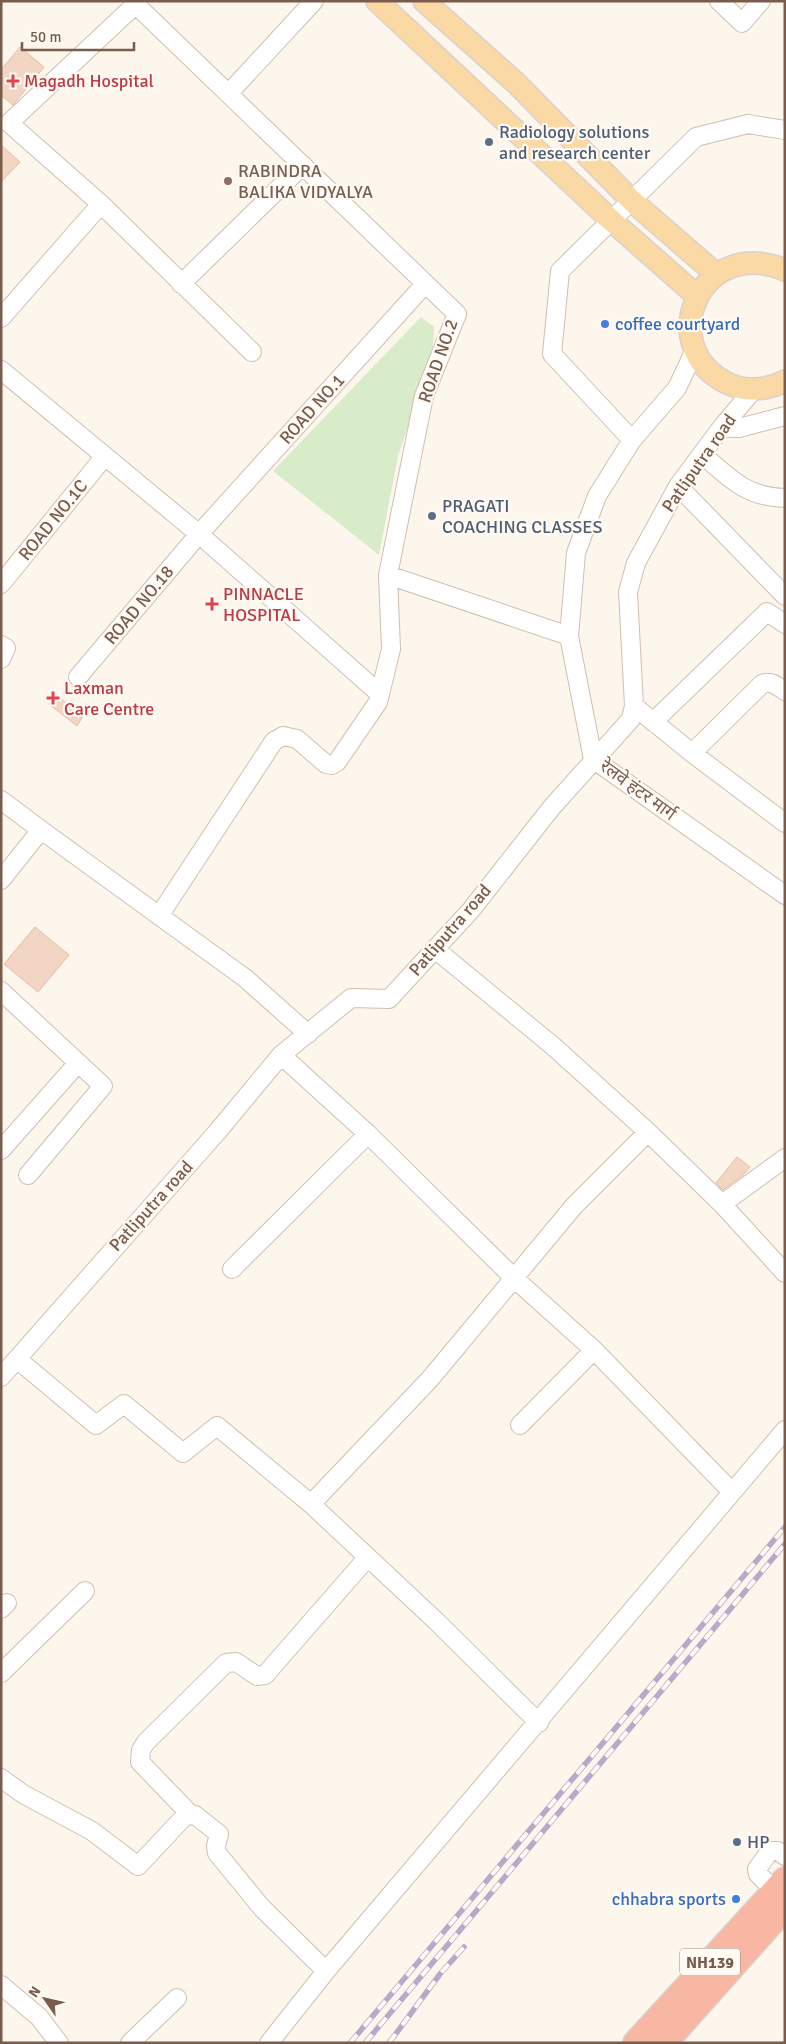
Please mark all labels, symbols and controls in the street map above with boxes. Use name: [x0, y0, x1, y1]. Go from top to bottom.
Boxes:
scale bar: [22, 20, 135, 52]
text: 50 m: [30, 28, 61, 46]
place label: Magadh Hospital: [24, 70, 154, 92]
marker: Magadh Hospital: [6, 74, 20, 88]
place label: Radiology solutions and research center: [499, 121, 651, 164]
marker: Radiology solutions and research center: [483, 136, 495, 148]
place label: RABINDRA BALIKA VIDYALYA: [238, 160, 373, 203]
marker: RABINDRA BALIKA VIDYALYA: [222, 175, 234, 187]
place label: coffee courtyard: [615, 313, 740, 335]
street label: ROAD NO.2: [413, 316, 463, 406]
marker: coffee courtyard: [599, 318, 611, 330]
street label: ROAD NO.1: [275, 369, 349, 449]
street label: Patliputra road: [657, 410, 741, 516]
street label: ROAD NO.1C: [14, 475, 92, 565]
place label: PRAGATI COACHING CLASSES: [442, 495, 602, 538]
marker: PRAGATI COACHING CLASSES: [426, 510, 438, 522]
street label: ROAD NO.18: [100, 561, 178, 649]
place label: PINNACLE HOSPITAL: [223, 583, 304, 626]
marker: PINNACLE HOSPITAL: [205, 597, 219, 611]
place label: Laxman Care Centre: [64, 677, 154, 720]
marker: Laxman Care Centre: [46, 691, 60, 705]
street label: रेलवे हंटर मार्ग: [595, 754, 681, 826]
street label: Patliputra road: [404, 880, 496, 980]
street label: Patliputra road: [104, 1156, 198, 1256]
place label: HP: [747, 1831, 769, 1853]
marker: HP: [731, 1836, 743, 1848]
place label: chhabra sports: [612, 1888, 726, 1910]
marker: chhabra sports: [730, 1893, 742, 1905]
road number: NH139: [680, 1948, 740, 1975]
north arrow: [20, 1974, 70, 2024]
text: N: [25, 1983, 44, 2001]

